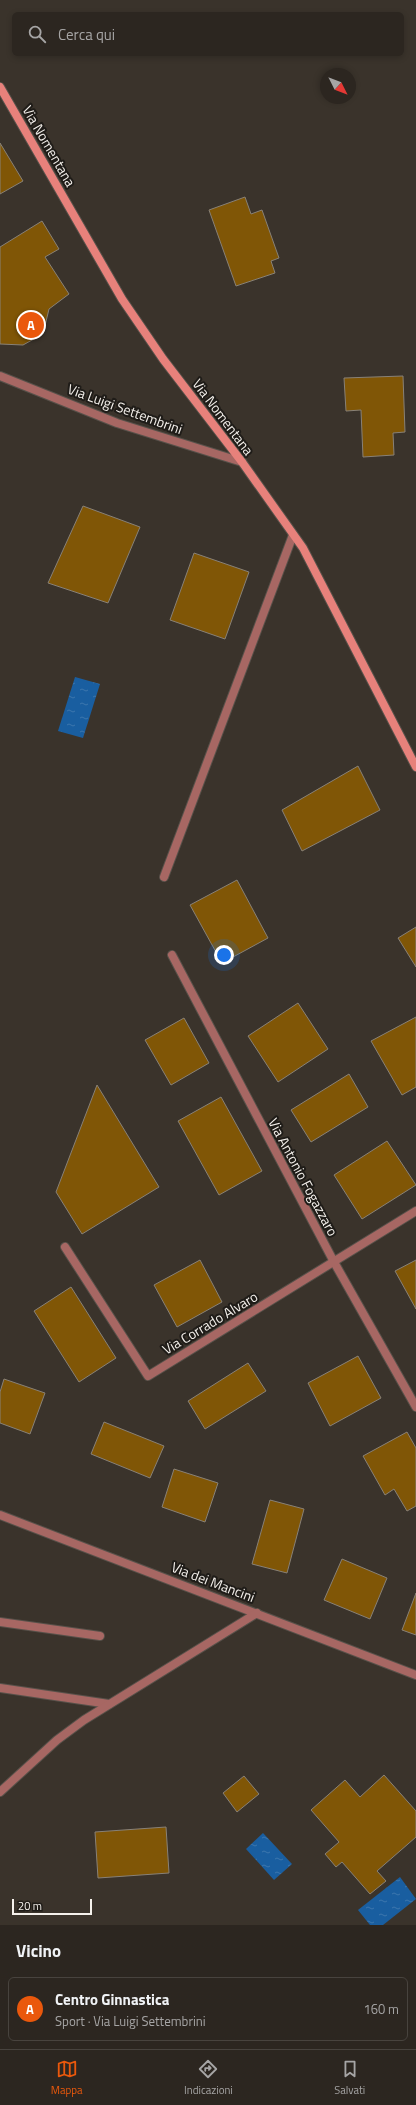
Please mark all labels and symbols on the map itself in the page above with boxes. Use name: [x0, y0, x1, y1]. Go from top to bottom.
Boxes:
north arrow: [320, 68, 356, 104]
street label: Via Nomentana: [18, 101, 81, 190]
pin: A: [18, 310, 44, 340]
street label: Via Nomentana: [188, 374, 259, 459]
street label: Via Luigi Settembrini: [65, 378, 186, 439]
your location: [214, 945, 234, 965]
street label: Via Antonio Fogazzaro: [263, 1114, 343, 1240]
street label: Via Corrado Alvaro: [158, 1286, 261, 1359]
street label: Via dei Mancini: [168, 1556, 258, 1607]
scale bar: [12, 1897, 92, 1916]

